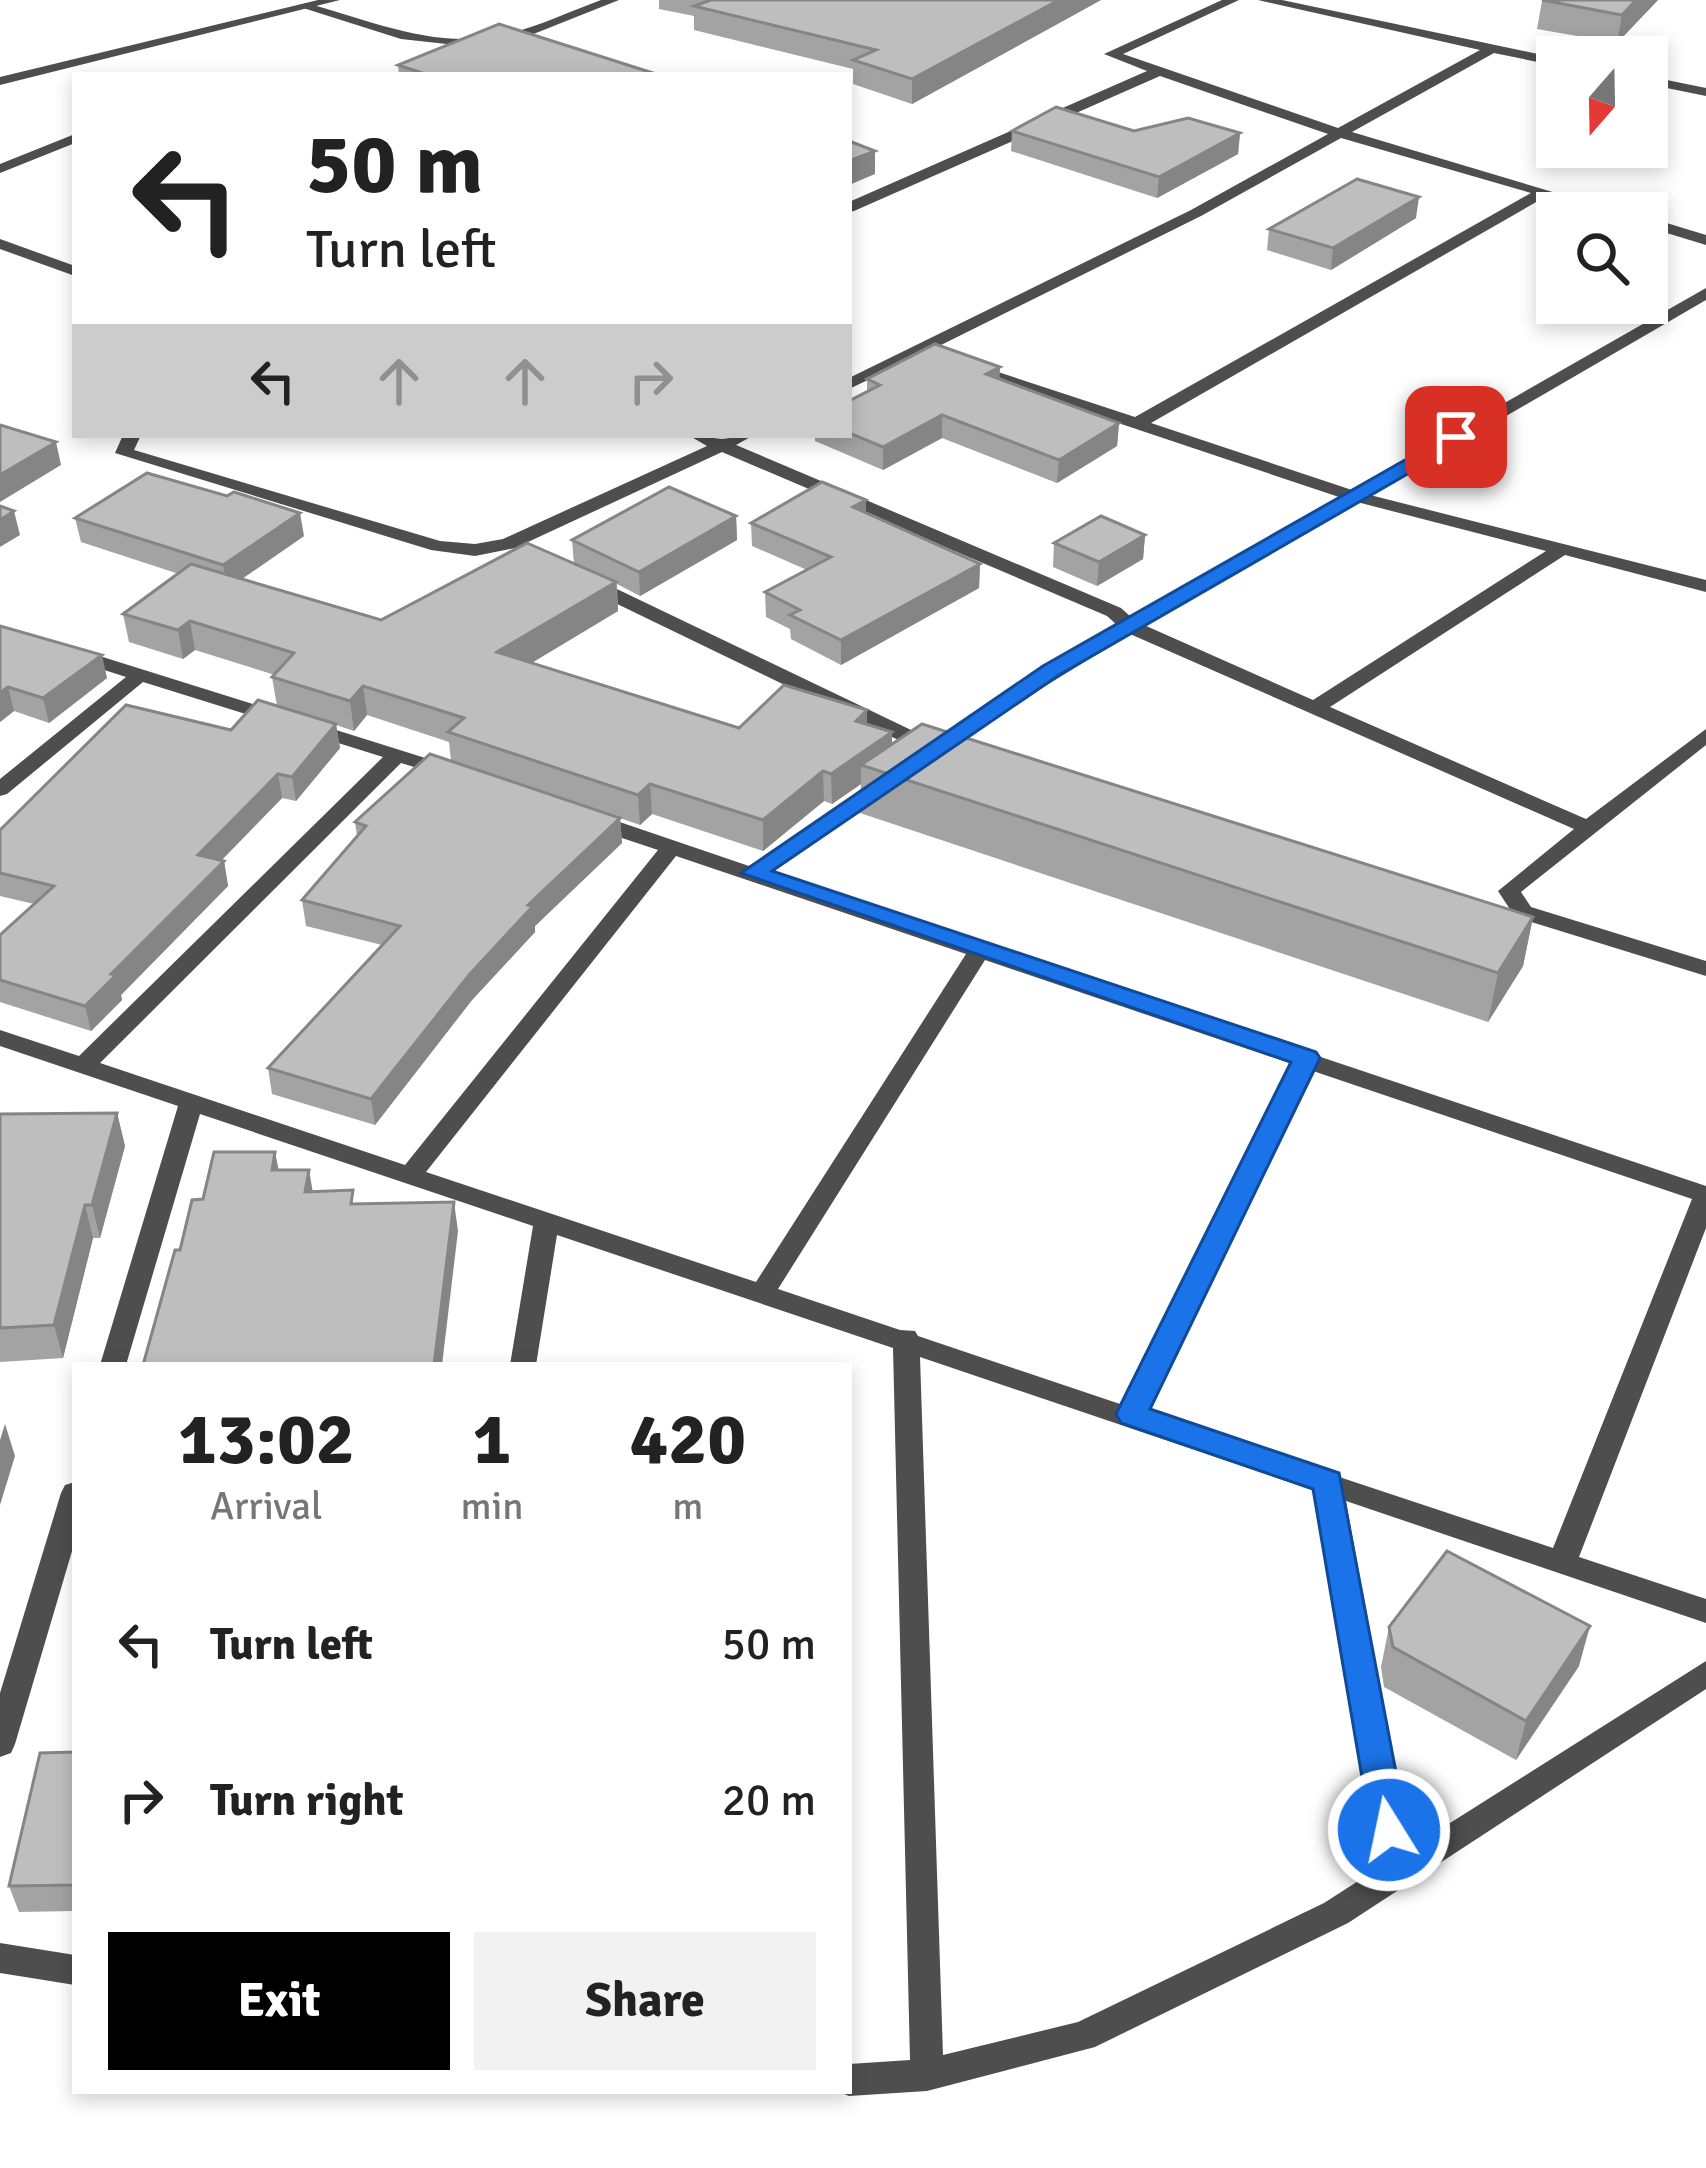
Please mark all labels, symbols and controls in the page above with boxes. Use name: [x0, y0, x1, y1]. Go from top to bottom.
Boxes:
north arrow: [1536, 36, 1668, 168]
map controls: [1536, 36, 1668, 324]
text: 50 m: [306, 113, 483, 217]
icon: left: [108, 120, 264, 276]
button: search: [1536, 192, 1668, 324]
text: Turn left: [306, 216, 496, 283]
icon: left: [240, 348, 306, 414]
icon: ahead: [366, 348, 432, 414]
icon: ahead: [492, 348, 558, 414]
icon: right: [618, 348, 684, 414]
pin: [1405, 386, 1507, 488]
icon: arrive: [1423, 404, 1489, 470]
text: 13:02: [178, 1395, 355, 1484]
text: 1: [473, 1395, 511, 1484]
text: 420: [629, 1395, 746, 1484]
text: Arrival: [210, 1482, 322, 1530]
text: min: [461, 1482, 524, 1530]
text: m: [672, 1482, 703, 1530]
icon: left: [108, 1611, 174, 1677]
text: Turn left: [210, 1617, 373, 1672]
text: 50 m: [722, 1617, 816, 1672]
icon: right: [108, 1767, 174, 1833]
position arrow: [1326, 1767, 1452, 1893]
text: Turn right: [210, 1773, 404, 1828]
text: 20 m: [722, 1773, 816, 1828]
button: Exit: [108, 1932, 450, 2070]
button: Share: [474, 1932, 816, 2070]

